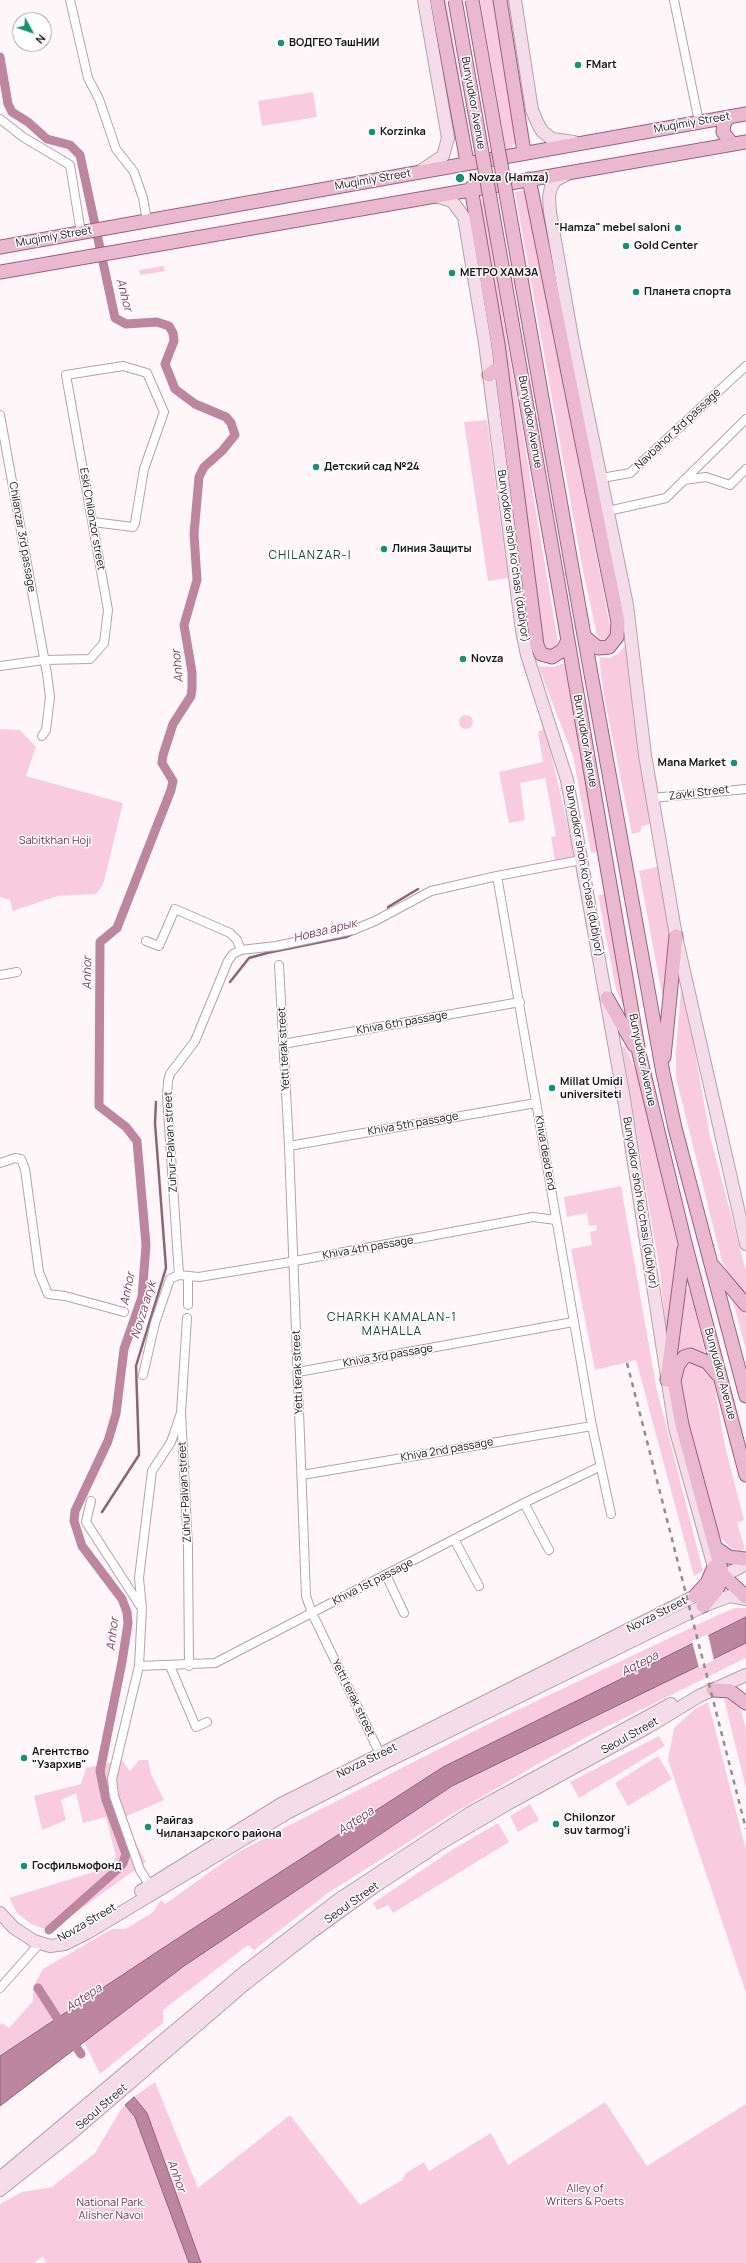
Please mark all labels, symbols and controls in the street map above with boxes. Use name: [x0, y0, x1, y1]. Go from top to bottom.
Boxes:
north arrow: [12, 12, 52, 52]
text: N: [33, 32, 49, 47]
place label: ВОДГЕО ТашНИИ: [289, 36, 379, 50]
marker: ВОДГЕО ТашНИИ: [276, 38, 286, 48]
street label: Bunyudkor Avenue: [458, 56, 488, 150]
place label: FMart: [586, 58, 617, 72]
marker: FMart: [573, 60, 583, 70]
street label: Muqimiy Street: [653, 110, 731, 136]
place label: Korzinka: [380, 125, 426, 139]
marker: Korzinka: [367, 127, 377, 137]
street label: Muqimiy Street: [334, 167, 412, 193]
place label: Novza (Hamza): [469, 171, 549, 185]
marker: Novza (Hamza): [454, 172, 466, 184]
place label: "Hamza" mebel saloni: [554, 221, 670, 235]
marker: "Hamza" mebel saloni: [673, 223, 683, 233]
street label: Muqimiy Street: [15, 224, 93, 250]
place label: Gold Center: [634, 239, 698, 253]
marker: Gold Center: [621, 241, 631, 251]
place label: МЕТРО ХАМЗА: [460, 266, 538, 280]
marker: МЕТРО ХАМЗА: [447, 268, 457, 278]
water label: Anhor: [113, 277, 135, 313]
place label: Планета спорта: [644, 285, 731, 299]
marker: Планета спорта: [631, 287, 641, 297]
street label: Bunyudkor Avenue: [515, 375, 545, 469]
street label: Navbahor 3rd passage: [632, 386, 724, 472]
place label: Детский сад №24: [324, 460, 419, 474]
marker: Детский сад №24: [311, 462, 321, 472]
street label: Eski Chilonzor street: [76, 467, 108, 571]
street label: Bunyodkor shoh koʻchasi (dublyor): [494, 469, 532, 643]
street label: Chilanzar 3rd passage: [6, 481, 38, 593]
place label: Линия Защиты: [392, 542, 472, 556]
marker: Линия Защиты: [379, 544, 389, 554]
district label: CHILANZAR-I: [269, 549, 351, 563]
water label: Anhor: [169, 649, 187, 683]
place label: Novza: [471, 652, 503, 666]
marker: Novza: [458, 654, 468, 664]
street label: Bunyudkor Avenue: [570, 694, 600, 788]
place label: Mana Market: [658, 756, 726, 770]
marker: Mana Market: [729, 758, 739, 768]
street label: Zavki Street: [668, 783, 730, 803]
street label: Bunyodkor shoh koʻchasi (dublyor): [562, 784, 606, 958]
park label: Sabitkhan Hoji: [19, 834, 91, 848]
water label: Новза арык: [292, 916, 358, 946]
water label: Anhor: [81, 956, 95, 990]
street label: Yetti terak street: [275, 1007, 293, 1091]
street label: Khiva 6th passage: [355, 1008, 449, 1038]
street label: Bunyudkor Avenue: [626, 1013, 658, 1107]
place label: Millat Umidi universiteti: [560, 1075, 623, 1101]
marker: Millat Umidi universiteti: [547, 1083, 557, 1093]
street label: Zuhur-Palvan street: [162, 1091, 180, 1193]
street label: Khiva 5th passage: [367, 1110, 459, 1138]
street label: Khiva dead end: [532, 1114, 558, 1192]
street label: Bunyodkor shoh koʻchasi (dublyor): [620, 1116, 660, 1290]
street label: Khiva 4th passage: [322, 1234, 414, 1262]
water label: Anhor: [118, 1271, 138, 1307]
water label: Novza aryk: [128, 1279, 160, 1341]
district label: CHARKH KAMALAN-1 MAHALLA: [327, 1311, 457, 1339]
street label: Bunyudkor Avenue: [701, 1327, 739, 1421]
street label: Yetti terak street: [290, 1330, 306, 1414]
street label: Khiva 3rd passage: [342, 1342, 434, 1370]
street label: Khiva 2nd passage: [400, 1435, 494, 1465]
street label: Zuhur-Palvan street: [176, 1441, 194, 1543]
street label: Khiva 1st passage: [330, 1556, 416, 1608]
street label: Novza Street: [625, 1594, 689, 1636]
water label: Anhor: [104, 1617, 122, 1651]
water label: Aqtepa: [619, 1649, 661, 1679]
street label: Yetti terak street: [329, 1657, 377, 1739]
street label: Seoul Street: [599, 1715, 661, 1757]
street label: Novza Street: [335, 1741, 399, 1781]
place label: Агентство "Узархив": [32, 1745, 89, 1771]
marker: Агентство "Узархив": [19, 1753, 29, 1763]
water label: Aqtepa: [335, 1804, 377, 1838]
place label: Chilonzor suv tarmog‘i: [564, 1811, 630, 1837]
place label: Райгаз Чиланзарского района: [156, 1814, 282, 1840]
marker: Chilonzor suv tarmog‘i: [551, 1819, 561, 1829]
marker: Райгаз Чиланзарского района: [143, 1822, 153, 1832]
place label: Госфильмофонд: [32, 1859, 122, 1873]
marker: Госфильмофонд: [19, 1861, 29, 1871]
street label: Seoul Street: [322, 1879, 382, 1927]
street label: Novza Street: [55, 1901, 119, 1945]
water label: Aqtepa: [63, 1981, 105, 2015]
street label: Seoul Street: [74, 2081, 130, 2133]
water label: Anhor: [164, 2158, 188, 2194]
park label: Alley of Writers & Poets: [546, 2182, 624, 2208]
park label: National Park. Alisher Navoi: [76, 2196, 146, 2222]

